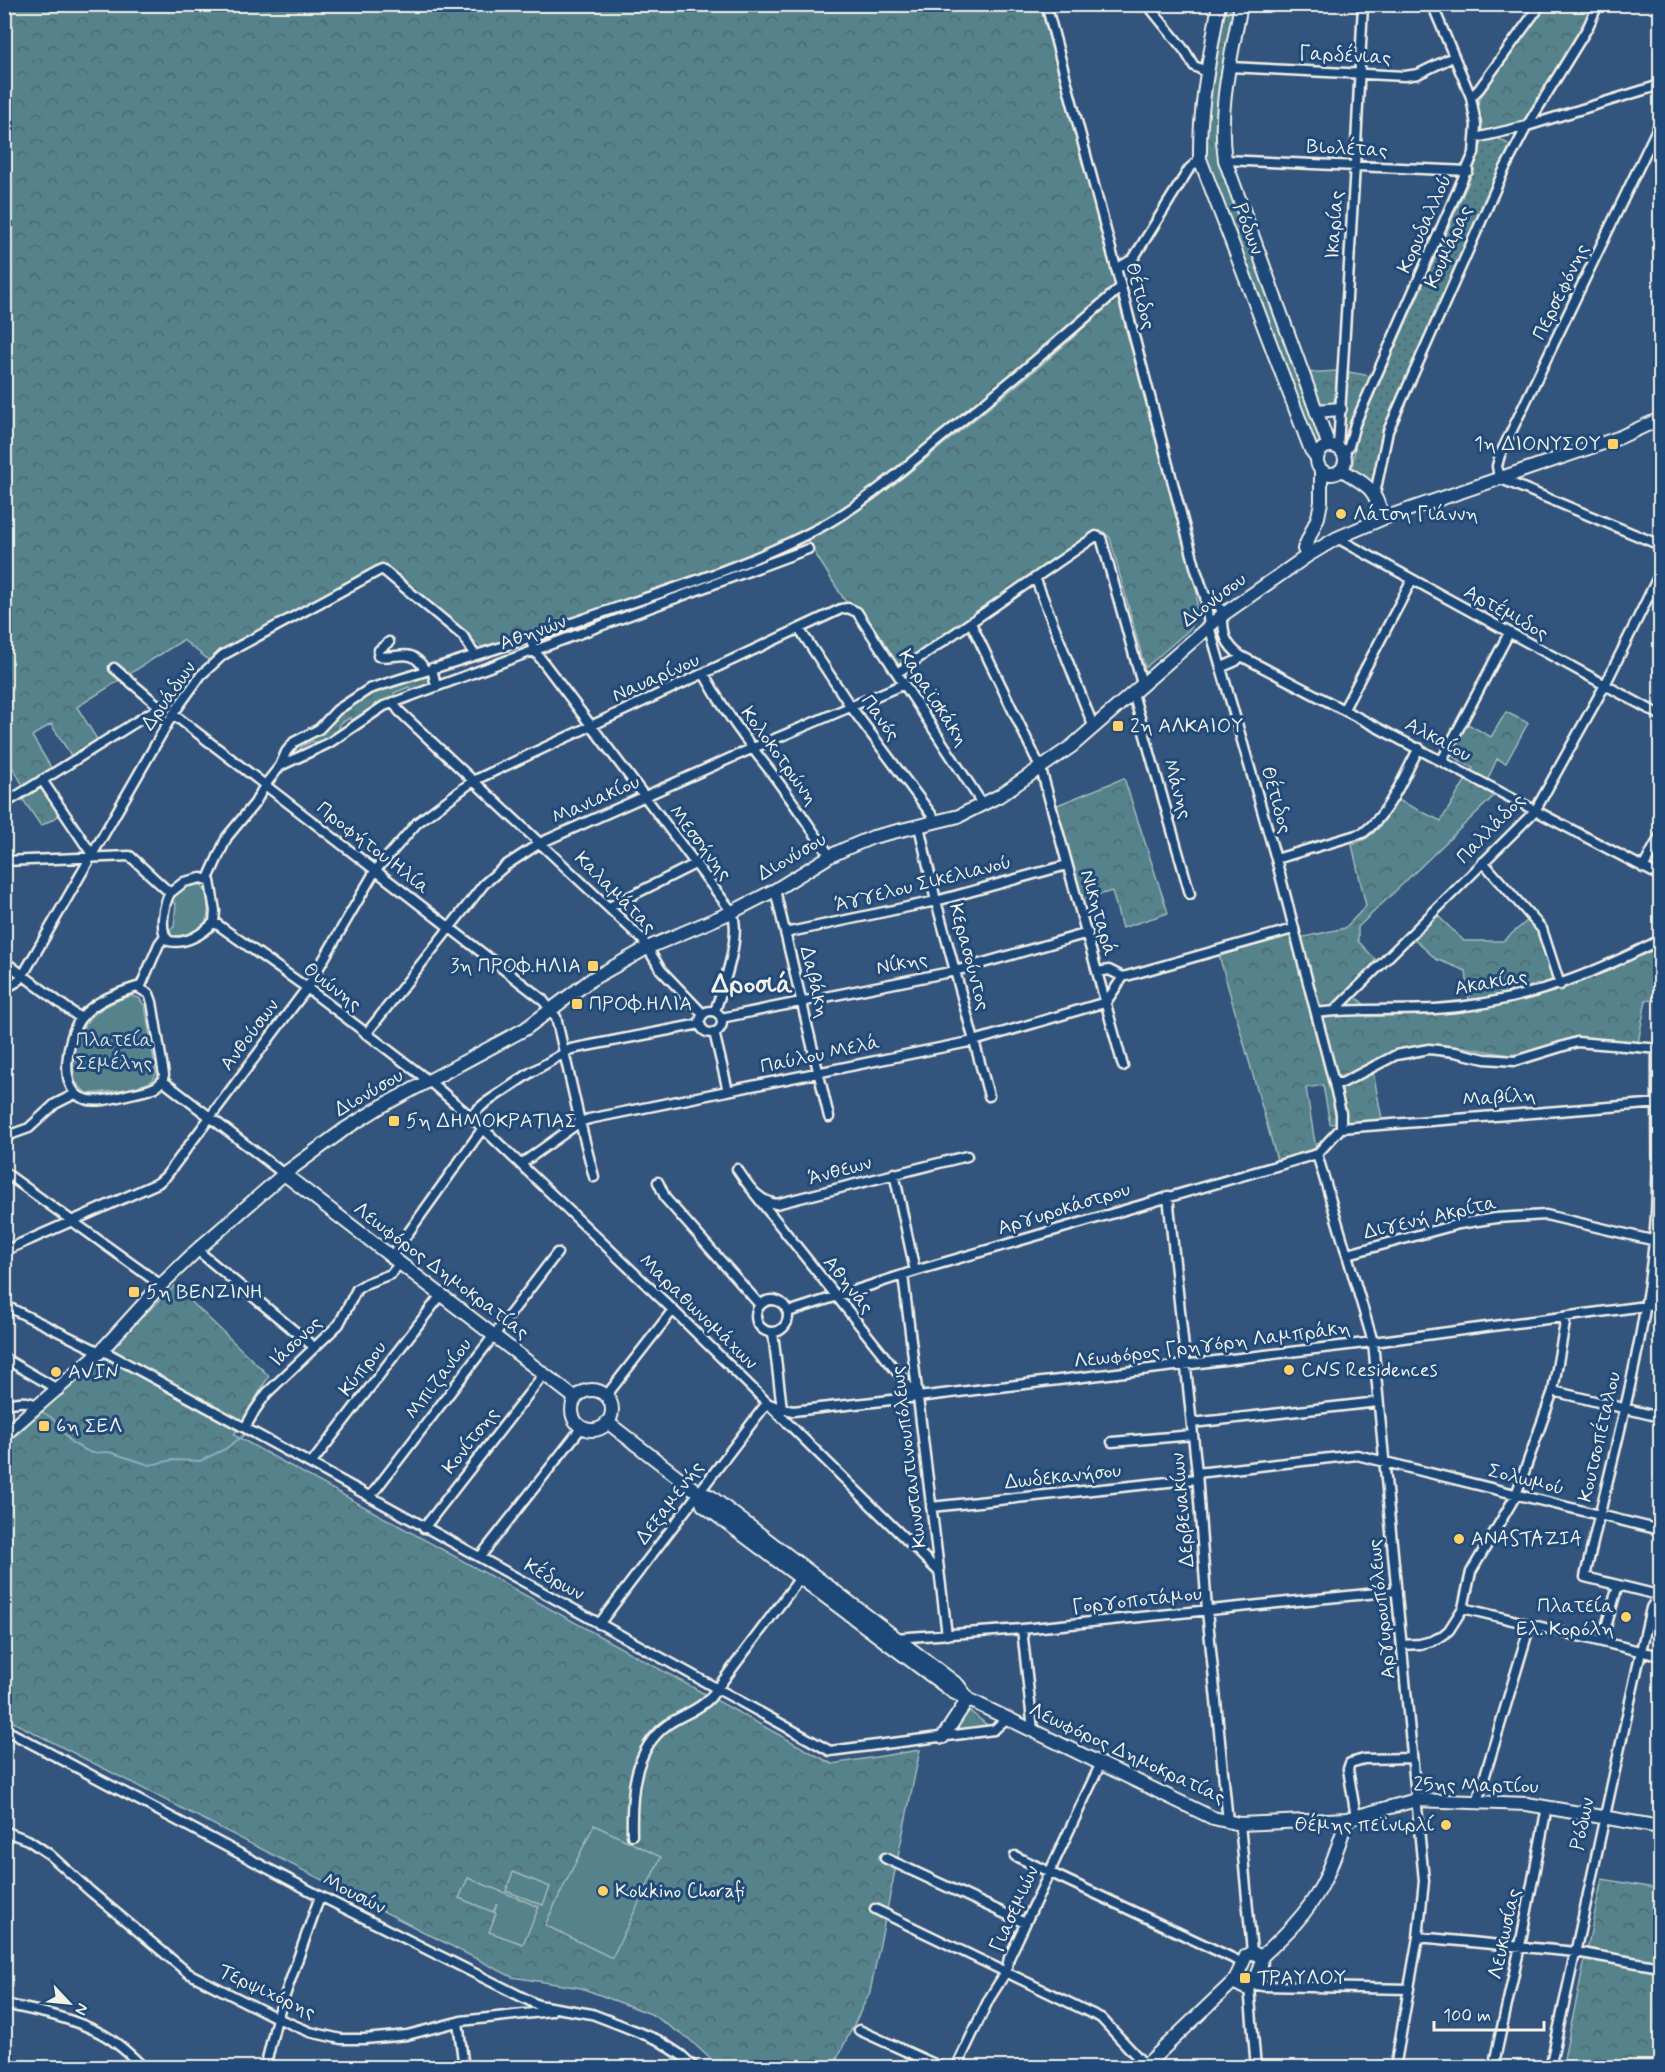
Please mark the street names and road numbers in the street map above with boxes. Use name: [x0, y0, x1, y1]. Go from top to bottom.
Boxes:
street label: Γαρδένιας: [1298, 40, 1392, 72]
street label: Βιολέτας: [1306, 133, 1388, 165]
street label: Κορυδαλλού: [1391, 170, 1459, 278]
street label: Ικαρίας: [1319, 190, 1351, 260]
street label: Ρόδων: [1226, 199, 1270, 259]
street label: Κουμάρας: [1419, 201, 1479, 293]
street label: Περσεφόνης: [1526, 239, 1596, 345]
street label: Θέτιδος: [1118, 259, 1162, 333]
street label: Διονύσου: [1176, 566, 1252, 634]
street label: Αρτέμιδος: [1459, 579, 1553, 647]
street label: Αθηνών: [496, 608, 570, 658]
street label: Καραϊσκάκη: [891, 644, 975, 752]
street label: Ναυαρίνου: [608, 647, 704, 709]
street label: Δρυάδων: [135, 656, 203, 736]
street label: Πανός: [854, 689, 906, 747]
street label: Κολοκοτρώνη: [734, 701, 824, 811]
street label: Αλκαίου: [1400, 711, 1476, 769]
street label: Μάνης: [1156, 756, 1199, 822]
street label: Θέτιδος: [1254, 763, 1299, 837]
street label: Μανιακίου: [548, 769, 644, 831]
street label: Παλλάδος: [1450, 788, 1532, 870]
street label: Προφήτου Ηλία: [311, 795, 435, 901]
street label: Μεσσήνης: [662, 800, 738, 887]
street label: Διονύσου: [752, 826, 832, 888]
street label: Καλαμάτας: [568, 846, 662, 940]
street label: Άγγελου Σικελιανού: [832, 849, 1014, 919]
street label: Νικηταρά: [1073, 867, 1123, 960]
street label: Κερασούντος: [942, 900, 996, 1014]
street label: Δαβάκη: [793, 943, 835, 1021]
street label: Νίκης: [874, 946, 930, 982]
street label: Θυώνης: [297, 956, 367, 1018]
street label: Ακακίας: [1453, 963, 1530, 1003]
street label: Ανθούσων: [214, 993, 286, 1076]
street label: Παύλου Μελά: [758, 1029, 883, 1081]
street label: Διονύσου: [329, 1062, 409, 1124]
street label: Μαβίλη: [1461, 1082, 1537, 1114]
street label: Άνθεων: [805, 1150, 875, 1192]
street label: Αργυροκάστρου: [994, 1176, 1134, 1242]
street label: Διγενή Ακρίτα: [1361, 1190, 1499, 1246]
street label: Λεωφόρος Δημοκρατίας: [348, 1196, 535, 1346]
street label: Μαραθωνομάχων: [632, 1248, 764, 1376]
street label: Αθηνάς: [816, 1250, 880, 1320]
street label: Ιάσονος: [264, 1310, 328, 1374]
street label: Λεωφόρος Γρηγόρη Λαμπράκη: [1072, 1315, 1352, 1375]
street label: Μπιζανίου: [399, 1333, 479, 1425]
street label: Κύπρου: [333, 1336, 393, 1402]
street label: Κωνσταντινουπόλεως: [884, 1364, 934, 1550]
street label: Κουτσοπέταλου: [1572, 1369, 1628, 1505]
street label: Κονίτσης: [436, 1402, 506, 1480]
street label: Δερβενακίων: [1165, 1451, 1201, 1569]
street label: Δεξαμενής: [630, 1455, 711, 1550]
street label: Δωδεκανήσου: [1003, 1457, 1123, 1497]
street label: Σολωμού: [1485, 1457, 1567, 1503]
street label: Αργυρουπόλεως: [1361, 1537, 1403, 1680]
street label: Κέδρων: [519, 1552, 589, 1608]
street label: Γοργοποτάμου: [1071, 1581, 1203, 1621]
street label: Λεωφόρος Δημοκρατίας: [1024, 1697, 1230, 1811]
street label: 25ης Μαρτίου: [1413, 1771, 1539, 1801]
street label: Ρόδων: [1564, 1795, 1602, 1853]
street label: Γιασεμιών: [984, 1861, 1046, 1957]
street label: Μουσών: [318, 1867, 390, 1921]
street label: Λευκωσίας: [1482, 1886, 1528, 1982]
street label: Τερψιχόρης: [214, 1958, 320, 2026]

